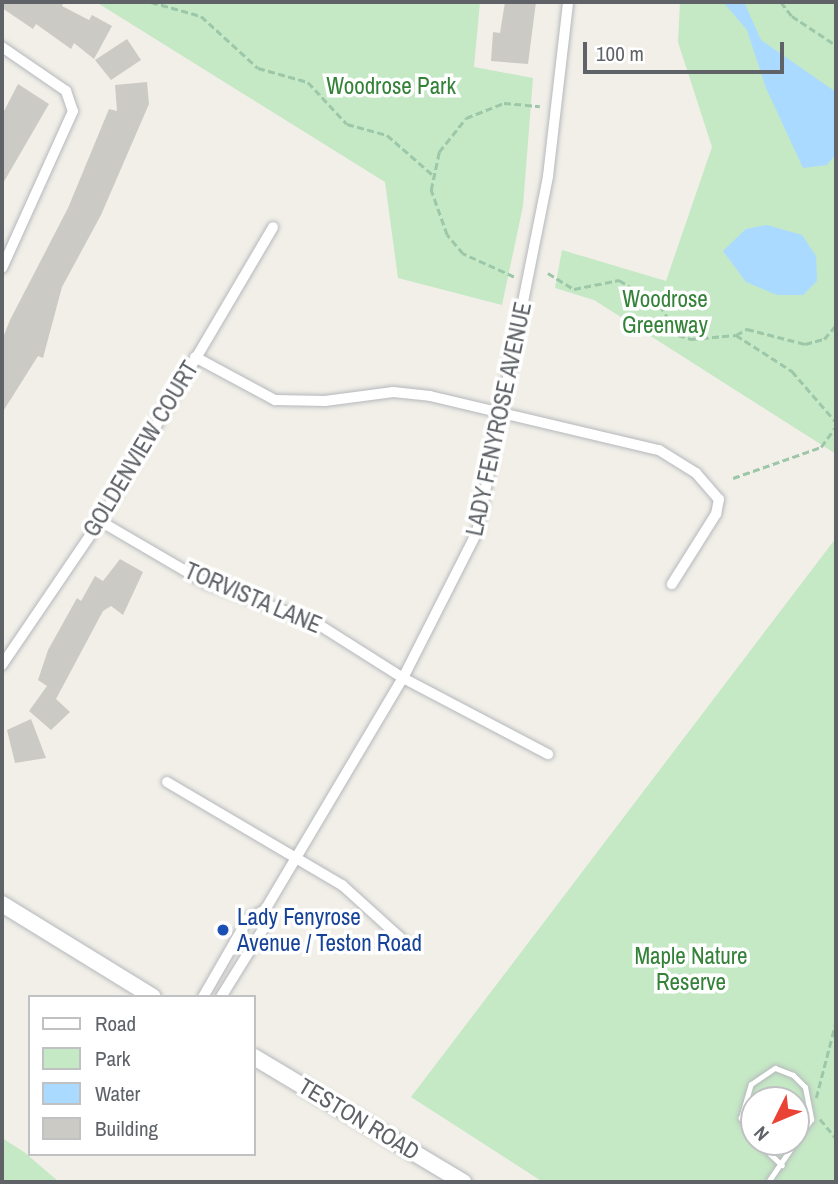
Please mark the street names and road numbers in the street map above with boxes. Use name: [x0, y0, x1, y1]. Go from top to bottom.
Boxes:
street label: LADY FENYROSE AVENUE: [461, 299, 537, 539]
street label: GOLDENVIEW COURT: [78, 356, 204, 542]
street label: TORVISTA LANE: [180, 557, 326, 639]
street label: TESTON ROAD: [294, 1072, 424, 1166]

